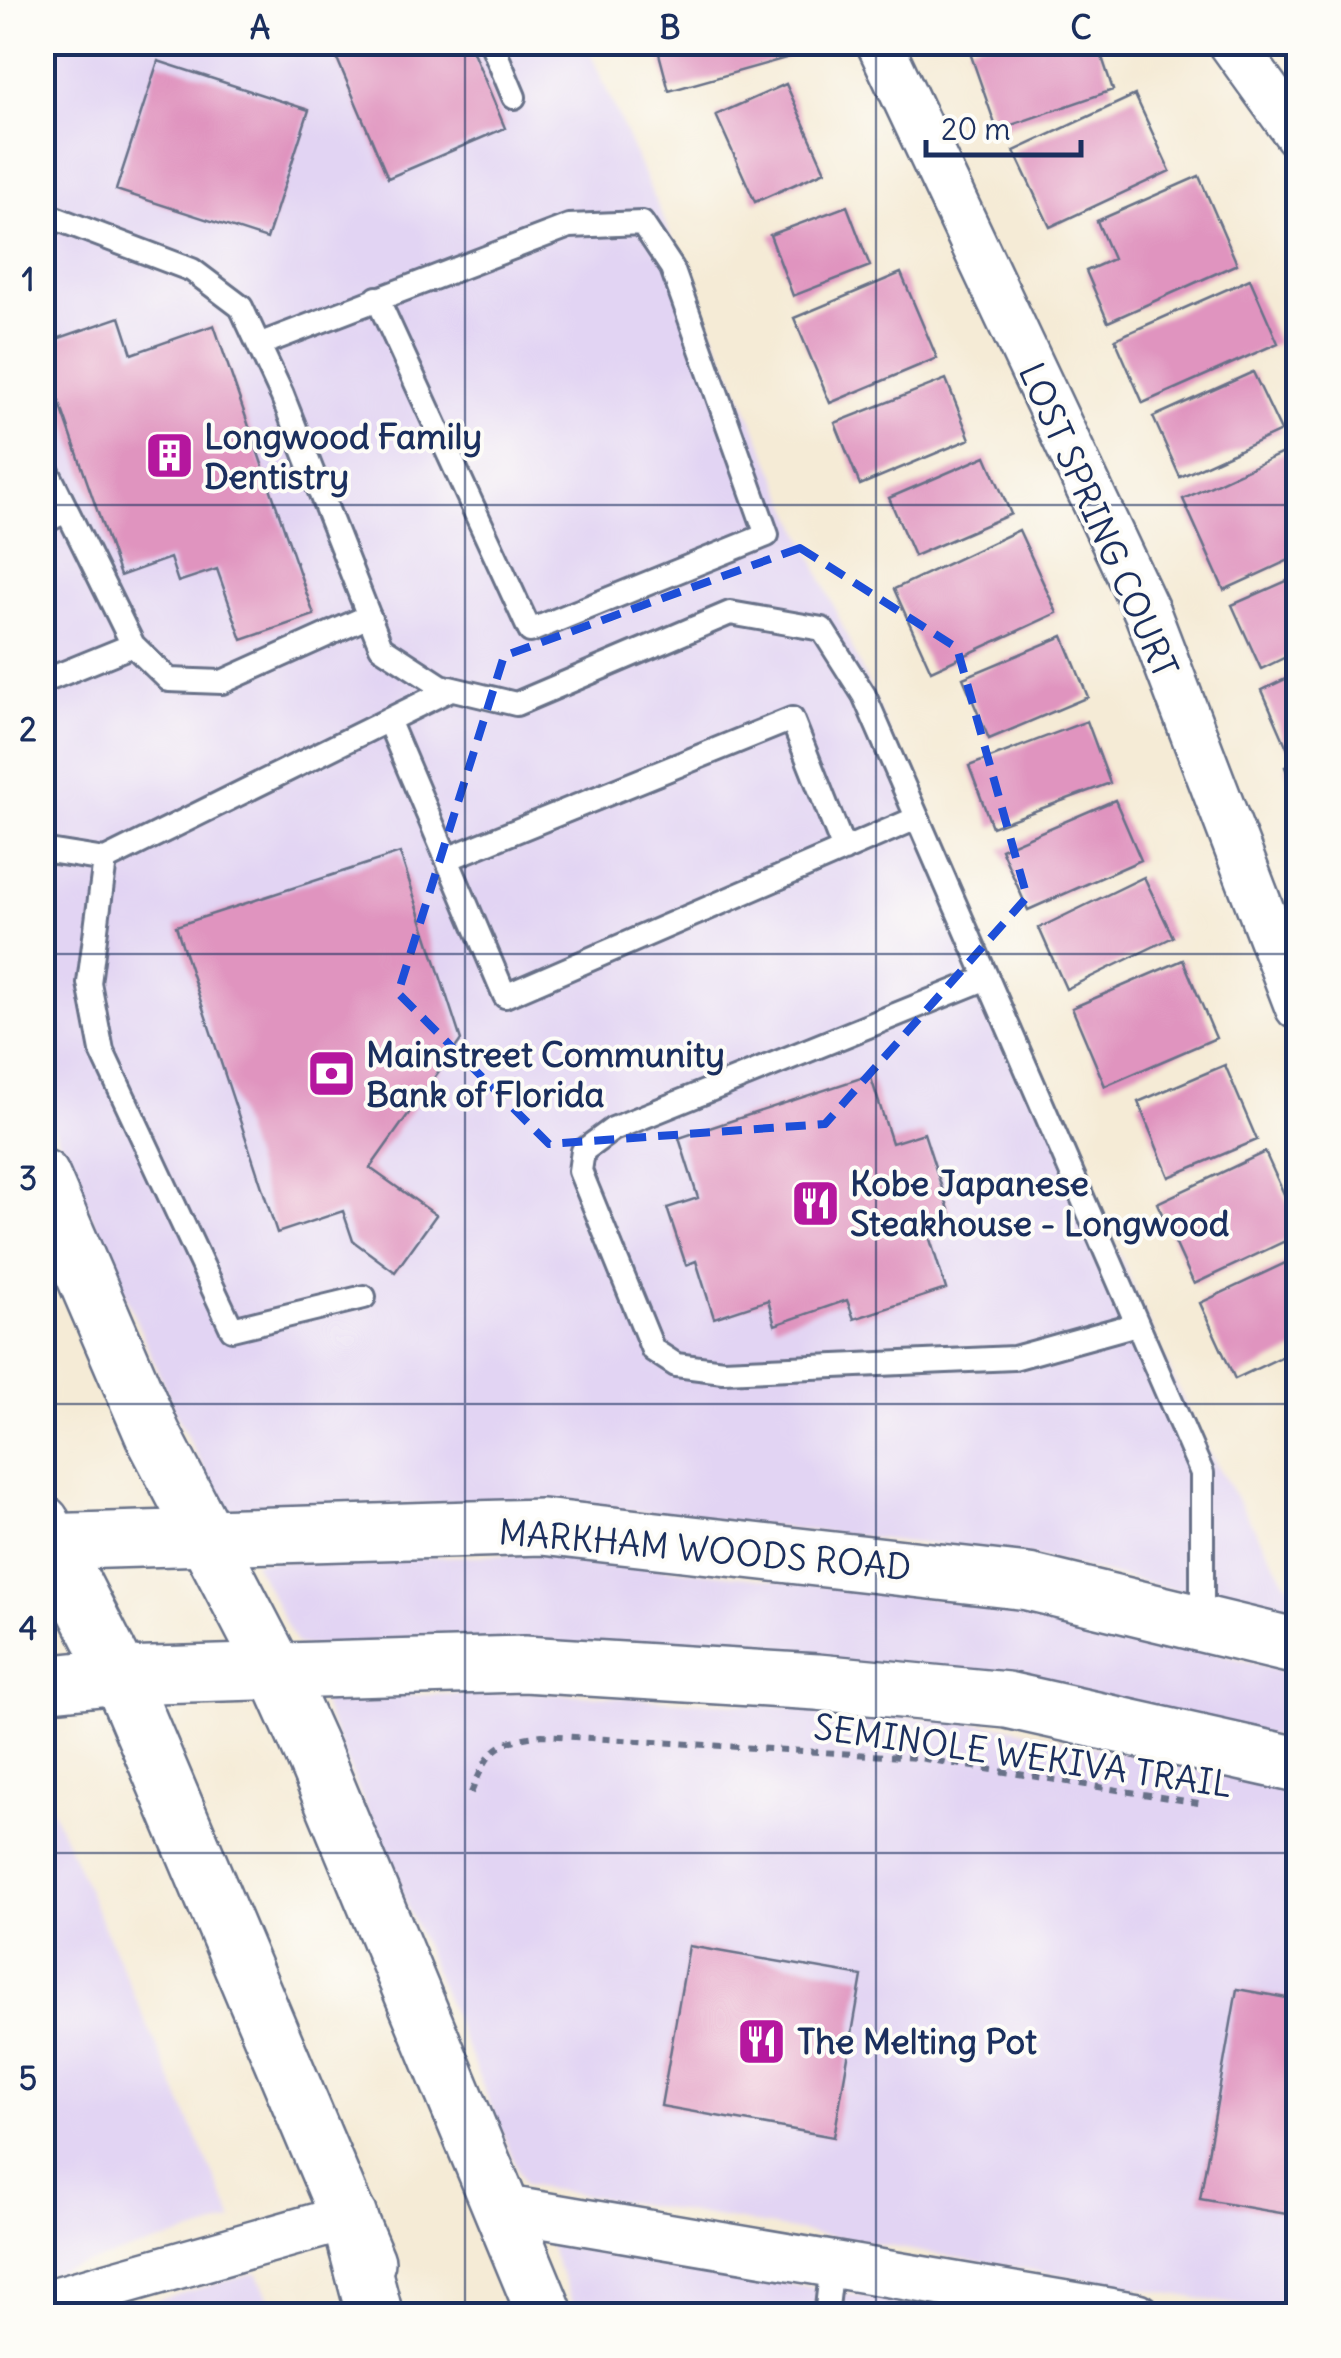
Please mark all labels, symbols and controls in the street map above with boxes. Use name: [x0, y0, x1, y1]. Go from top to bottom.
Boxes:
text: A: [250, 7, 270, 48]
text: B: [660, 7, 680, 48]
text: C: [1070, 7, 1092, 48]
scale bar: [926, 95, 1081, 157]
text: 20 m: [941, 110, 1011, 148]
text: 1: [22, 259, 34, 300]
street label: LOST SPRING COURT: [1010, 356, 1188, 684]
place label: Longwood Family Dentistry: [204, 414, 482, 498]
building icon: Longwood Family Dentistry: [143, 430, 195, 482]
text: 2: [19, 709, 37, 750]
place label: Mainstreet Community Bank of Florida: [366, 1032, 725, 1116]
bank icon: Mainstreet Community Bank of Florida: [305, 1048, 357, 1100]
text: 3: [19, 1158, 37, 1199]
place label: Kobe Japanese Steakhouse - Longwood: [850, 1161, 1230, 1245]
restaurant icon: Kobe Japanese Steakhouse - Longwood: [789, 1177, 841, 1229]
street label: MARKHAM WOODS ROAD: [497, 1509, 913, 1589]
text: 4: [19, 1608, 37, 1649]
street label: SEMINOLE WEKIVA TRAIL: [811, 1704, 1235, 1806]
restaurant icon: The Melting Pot: [736, 2015, 788, 2067]
place label: The Melting Pot: [797, 2019, 1037, 2063]
text: 5: [19, 2058, 37, 2099]

